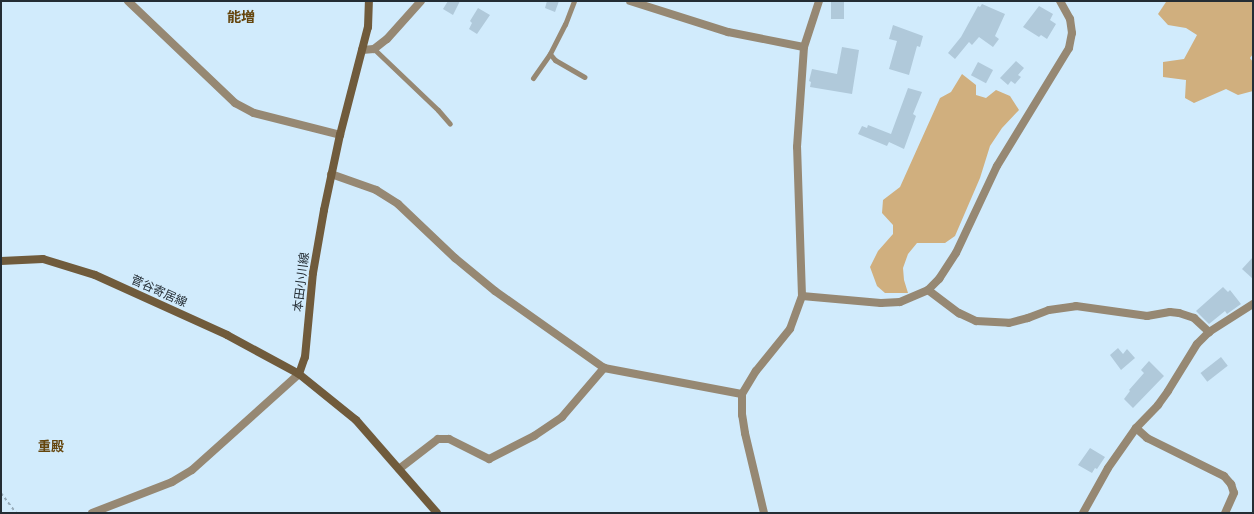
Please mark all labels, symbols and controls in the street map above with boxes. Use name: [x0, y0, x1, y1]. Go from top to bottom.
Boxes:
district label: 能増: [227, 9, 255, 25]
street label: 本田小川線: [290, 251, 312, 313]
street label: 菅谷寄居線: [129, 272, 189, 310]
district label: 重殿: [38, 438, 64, 454]

